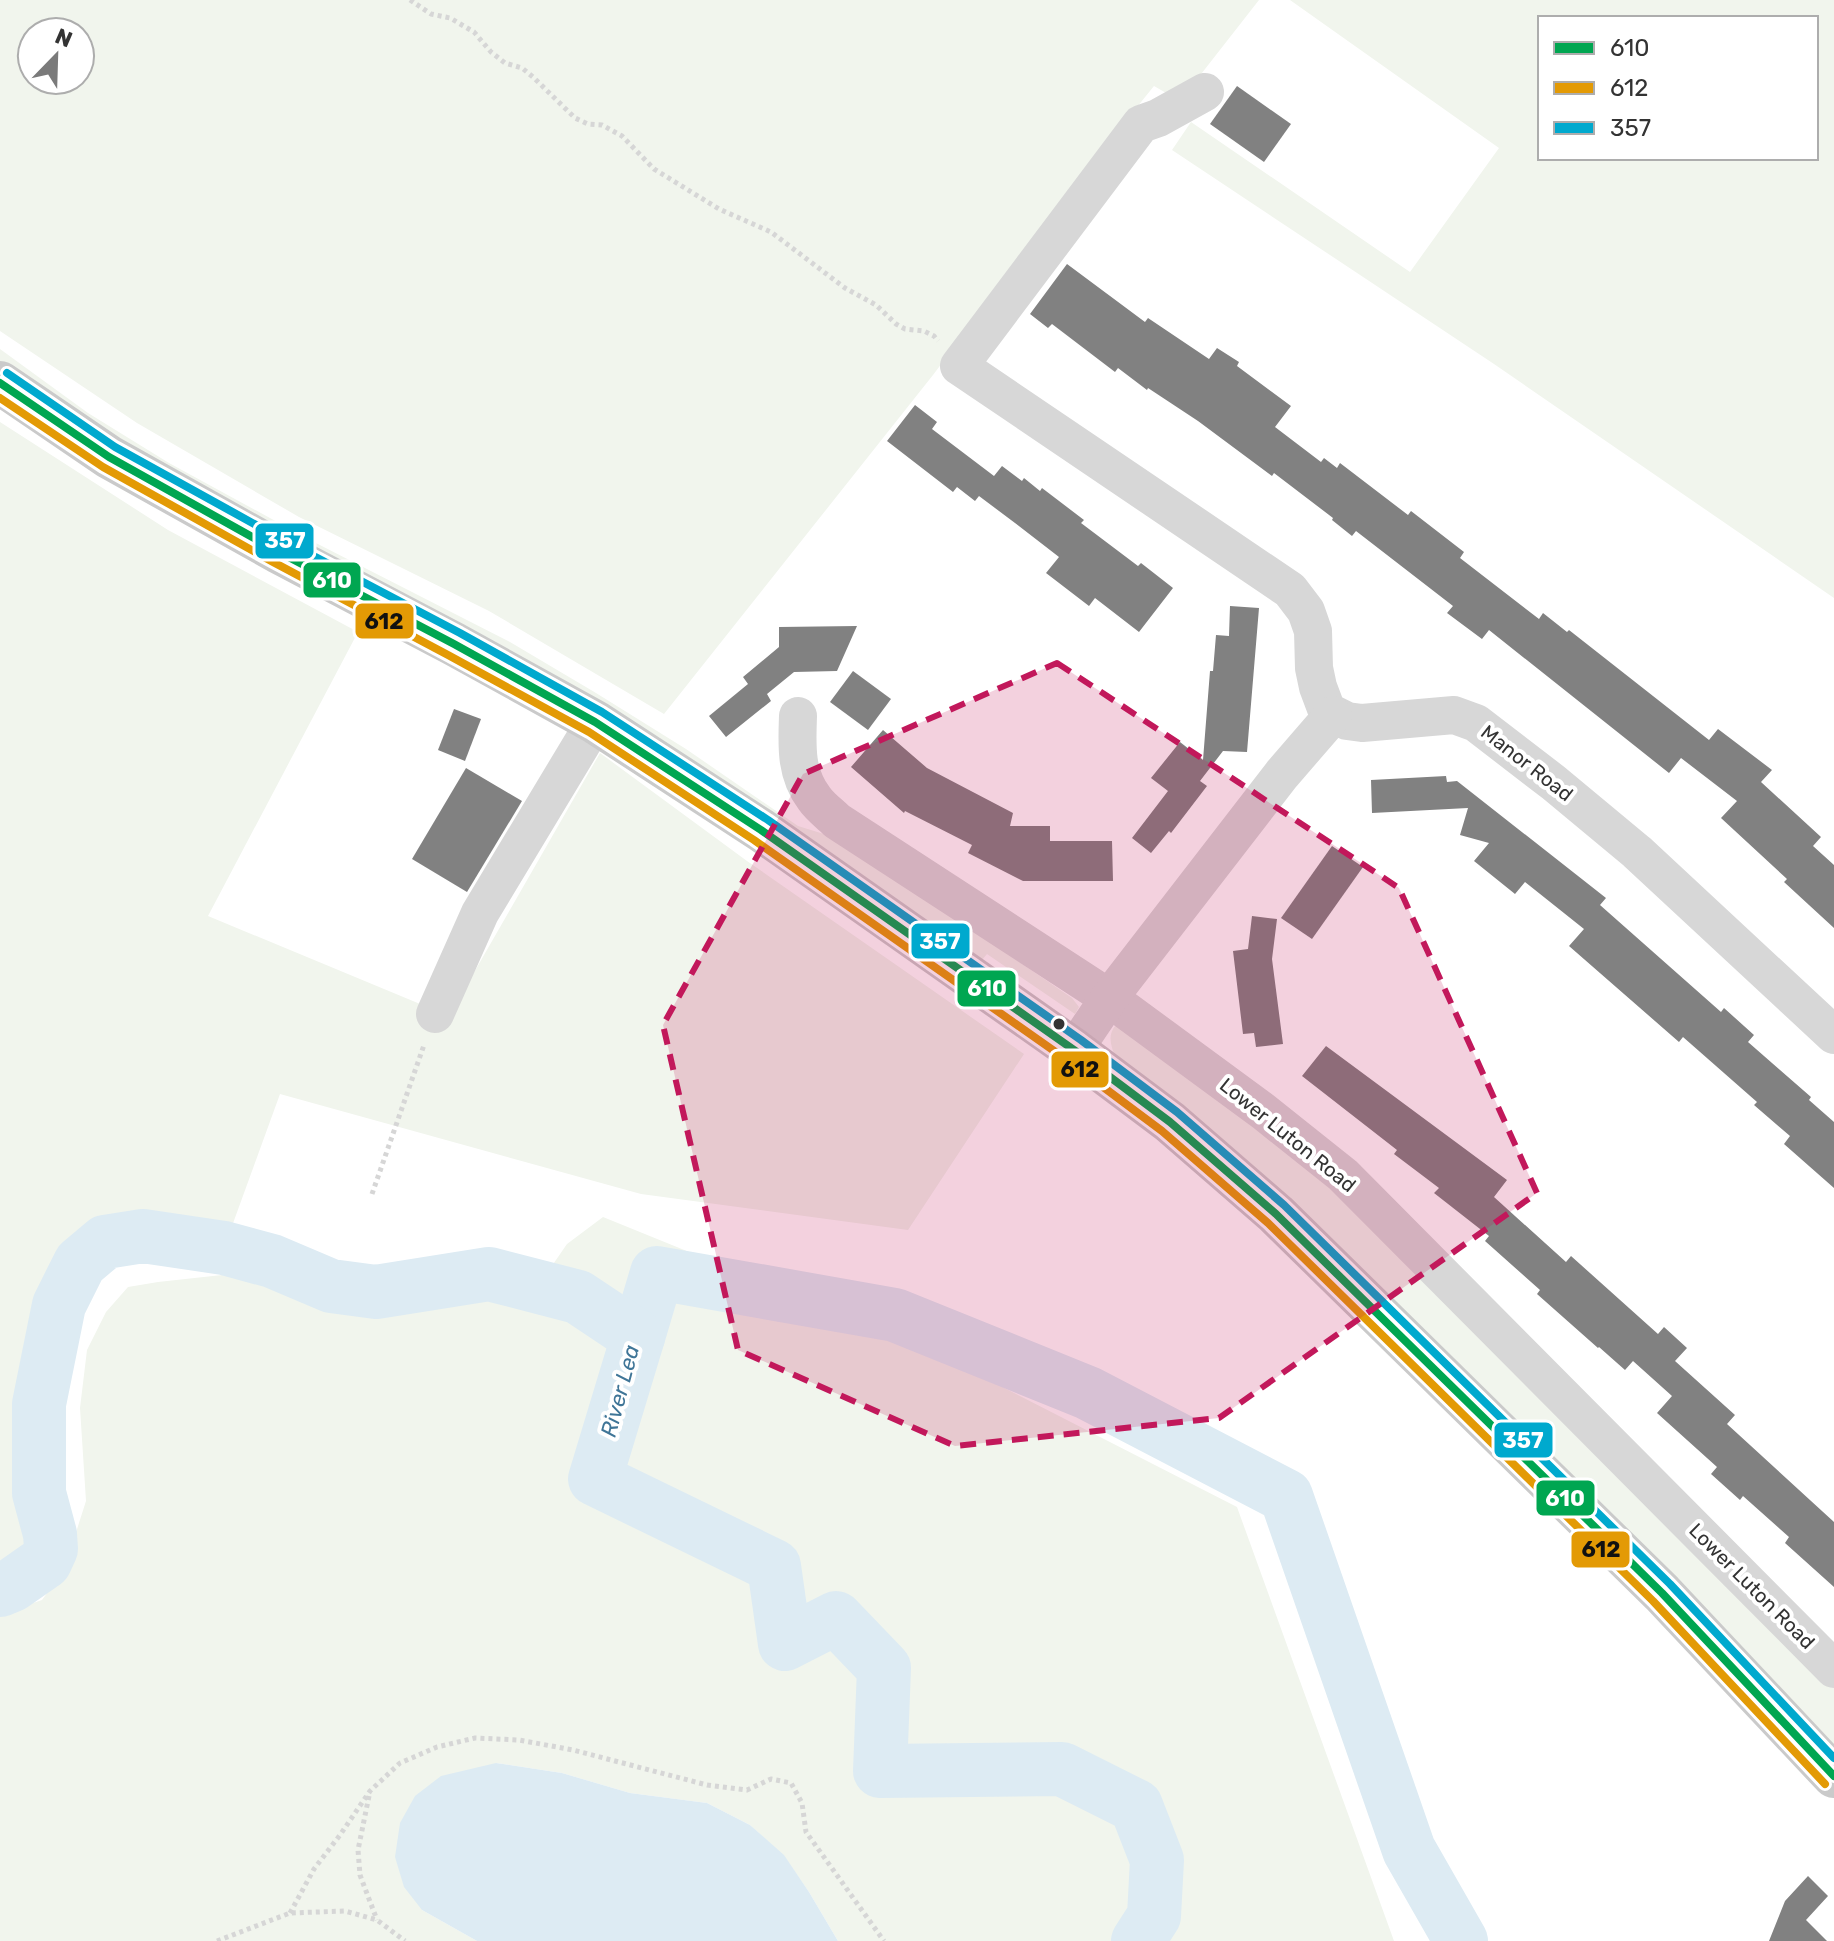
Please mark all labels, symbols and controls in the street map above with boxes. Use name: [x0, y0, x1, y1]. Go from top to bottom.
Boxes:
north arrow: [16, 16, 96, 96]
legend: [1538, 16, 1818, 160]
text: N: [51, 23, 76, 54]
text: 610: [1610, 34, 1649, 62]
text: 612: [1610, 74, 1648, 102]
text: 357: [1610, 114, 1651, 142]
line badge: 357: [254, 522, 315, 560]
text: 357: [264, 527, 306, 554]
line badge: 610: [302, 561, 362, 599]
text: 610: [312, 567, 352, 594]
line badge: 612: [354, 602, 415, 640]
text: 612: [364, 608, 404, 635]
street label: Manor Road: [1476, 720, 1578, 806]
line badge: 357: [910, 922, 971, 960]
text: 357: [919, 928, 961, 955]
line badge: 610: [956, 969, 1017, 1008]
text: 610: [967, 975, 1007, 1002]
unlabelled marker: [1051, 1016, 1067, 1032]
line badge: 612: [1050, 1050, 1110, 1089]
text: 612: [1060, 1056, 1100, 1083]
street label: Lower Luton Road: [1215, 1073, 1361, 1197]
water label: River Lea: [595, 1342, 645, 1440]
line badge: 357: [1493, 1421, 1554, 1459]
text: 357: [1502, 1427, 1544, 1454]
line badge: 610: [1535, 1479, 1596, 1517]
text: 610: [1545, 1485, 1585, 1512]
street label: Lower Luton Road: [1684, 1518, 1820, 1654]
line badge: 612: [1570, 1530, 1631, 1569]
text: 612: [1581, 1536, 1621, 1563]

